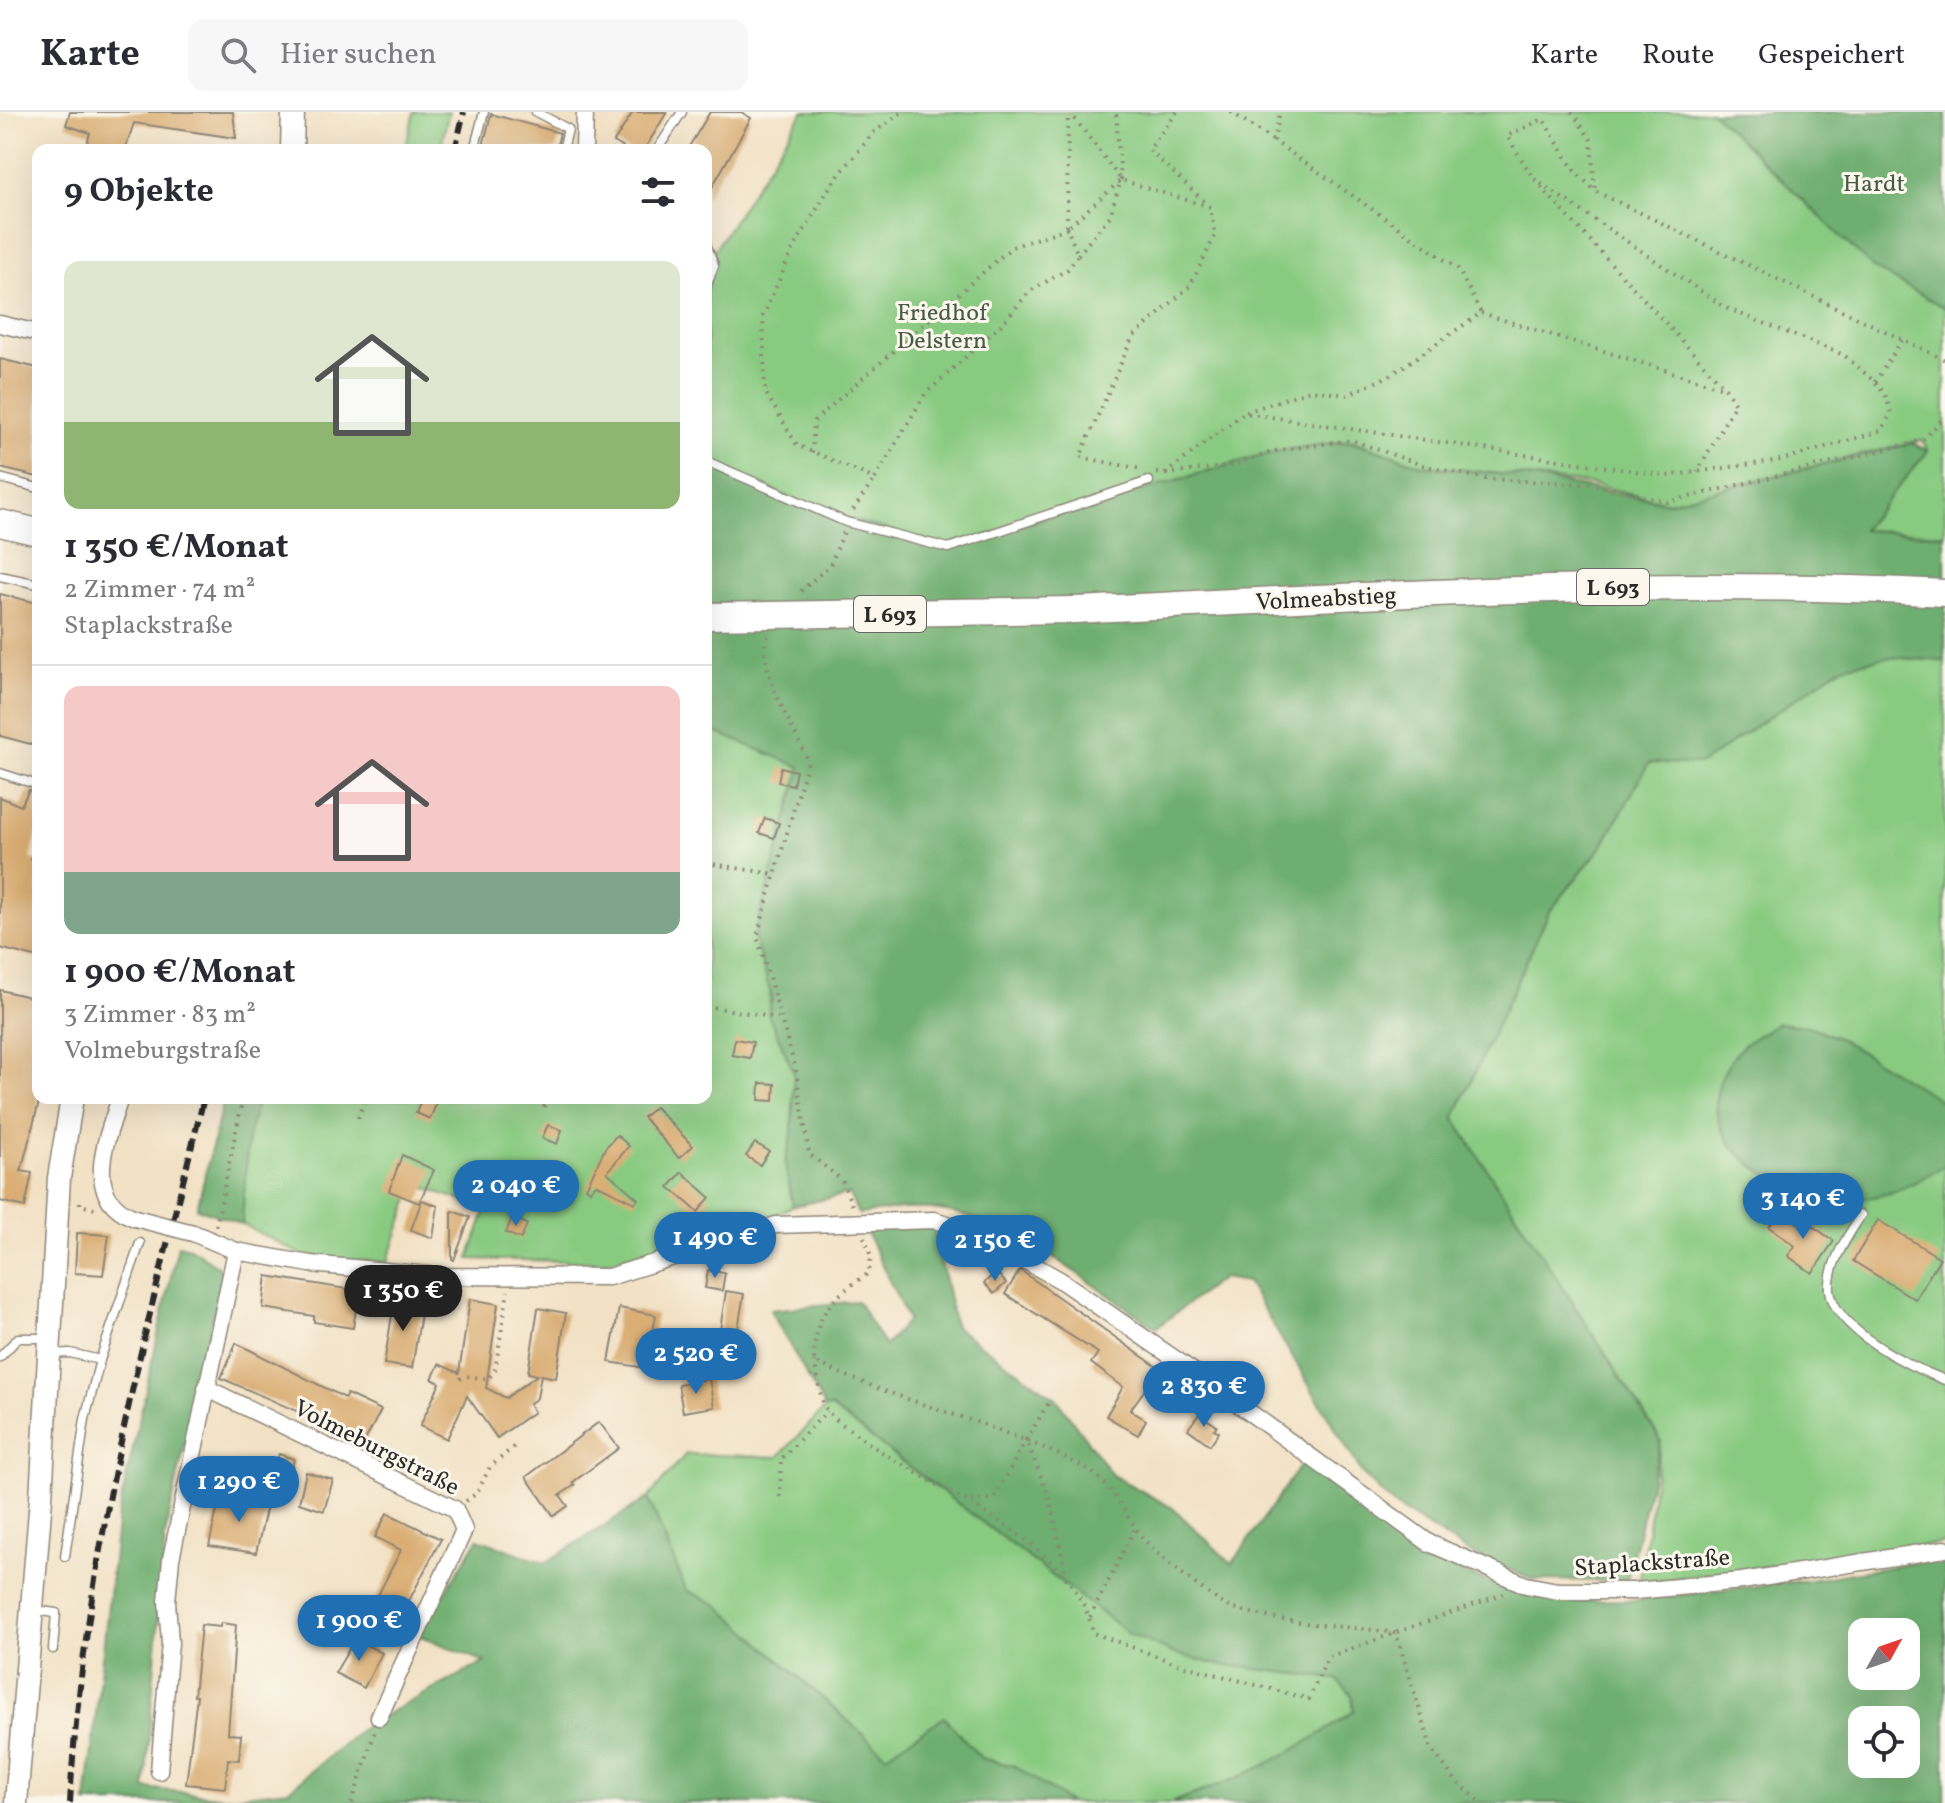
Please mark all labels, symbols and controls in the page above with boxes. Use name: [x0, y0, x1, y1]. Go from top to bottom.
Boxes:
search box: [188, 19, 748, 91]
text: Karte: [40, 29, 140, 82]
icon: search: [216, 33, 260, 77]
text: Hier suchen: [280, 34, 437, 76]
text: Karte: [1531, 36, 1598, 75]
text: Route: [1642, 36, 1714, 75]
text: Gespeichert: [1758, 36, 1905, 75]
park label: Hardt: [1843, 168, 1905, 202]
text: 9 Objekte: [64, 169, 214, 216]
icon: filters: [636, 170, 680, 214]
park label: Friedhof Delstern: [897, 297, 990, 359]
icon: home: [300, 313, 444, 457]
text: 1 350 €/Monat: [64, 525, 289, 572]
road number: L 693: [1577, 569, 1649, 605]
text: 2 Zimmer · 74 m²: [64, 572, 256, 608]
street label: Volmeabstieg: [1255, 579, 1397, 621]
road number: L 693: [854, 596, 926, 632]
text: Staplackstraße: [64, 608, 233, 644]
icon: home: [300, 738, 444, 882]
text: 1 900 €/Monat: [64, 950, 296, 997]
text: 3 Zimmer · 83 m²: [64, 997, 256, 1033]
text: Volmeburgstraße: [64, 1033, 261, 1069]
pin: 2 040 €: [442, 1160, 590, 1228]
text: 2 040 €: [471, 1168, 561, 1204]
pin: 3 140 €: [1729, 1173, 1877, 1241]
text: 3 140 €: [1761, 1181, 1845, 1217]
pin: 1 490 €: [641, 1212, 789, 1280]
pin: 2 150 €: [921, 1215, 1069, 1283]
text: 1 490 €: [672, 1220, 758, 1256]
text: 2 150 €: [954, 1223, 1036, 1259]
pin: 1 350 €: [329, 1265, 477, 1333]
text: 1 350 €: [362, 1273, 444, 1309]
pin: 2 520 €: [622, 1328, 770, 1396]
text: 2 520 €: [654, 1336, 739, 1372]
pin: 2 830 €: [1130, 1361, 1278, 1429]
text: 2 830 €: [1161, 1369, 1247, 1405]
street label: Volmeburgstraße: [287, 1392, 465, 1505]
pin: 1 290 €: [165, 1456, 313, 1524]
text: 1 290 €: [197, 1464, 281, 1500]
street label: Staplackstraße: [1573, 1542, 1731, 1586]
pin: 1 900 €: [285, 1595, 433, 1663]
text: 1 900 €: [316, 1603, 402, 1639]
north arrow: [1848, 1618, 1920, 1690]
map controls: [1848, 1618, 1920, 1778]
button: locate: [1848, 1706, 1920, 1778]

